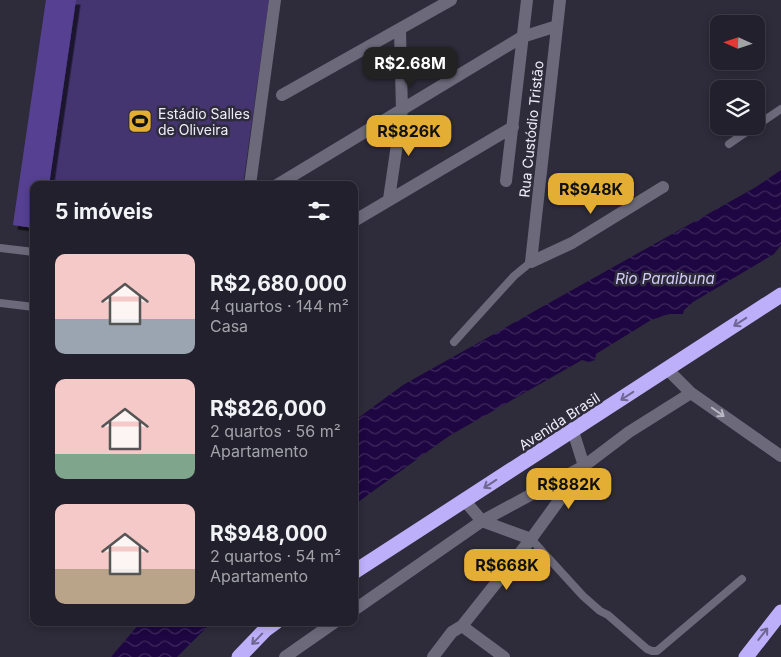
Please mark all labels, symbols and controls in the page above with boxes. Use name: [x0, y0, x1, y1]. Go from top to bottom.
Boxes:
north arrow: [710, 15, 765, 70]
map controls: [710, 15, 765, 135]
pin: R$2.68M: [364, 46, 456, 89]
text: R$2.68M: [374, 53, 446, 73]
street label: Rua Custódio Tristão: [515, 60, 547, 198]
button: layers: [710, 80, 765, 135]
place label: Estádio Salles de Oliveira: [158, 105, 250, 138]
sports icon: Estádio Salles de Oliveira: [127, 108, 153, 134]
pin: R$826K: [368, 114, 450, 157]
text: R$826K: [377, 121, 441, 141]
pin: R$948K: [550, 172, 632, 215]
text: R$948K: [559, 179, 623, 199]
icon: filters: [305, 197, 333, 225]
text: 5 imóveis: [55, 199, 153, 224]
water label: Rio Paraibuna: [615, 269, 715, 288]
text: R$2,680,000: [210, 271, 347, 296]
icon: home: [95, 274, 155, 334]
text: 4 quartos · 144 m²: [210, 296, 349, 316]
text: Casa: [210, 316, 248, 336]
one-way arrow: [734, 317, 748, 327]
street label: Avenida Brasil: [515, 389, 603, 453]
one-way arrow: [620, 391, 634, 401]
text: R$826,000: [210, 396, 326, 421]
icon: home: [95, 399, 155, 459]
one-way arrow: [711, 407, 725, 417]
text: 2 quartos · 56 m²: [210, 421, 341, 441]
text: Apartamento: [210, 441, 308, 461]
pin: R$882K: [528, 468, 610, 510]
text: R$882K: [537, 474, 601, 494]
one-way arrow: [484, 480, 498, 490]
text: R$948,000: [210, 521, 328, 546]
icon: home: [95, 524, 155, 584]
text: 2 quartos · 54 m²: [210, 546, 341, 566]
pin: R$668K: [466, 548, 548, 591]
text: R$668K: [475, 555, 539, 575]
text: Apartamento: [210, 566, 308, 586]
one-way arrow: [758, 628, 769, 641]
one-way arrow: [251, 632, 263, 644]

